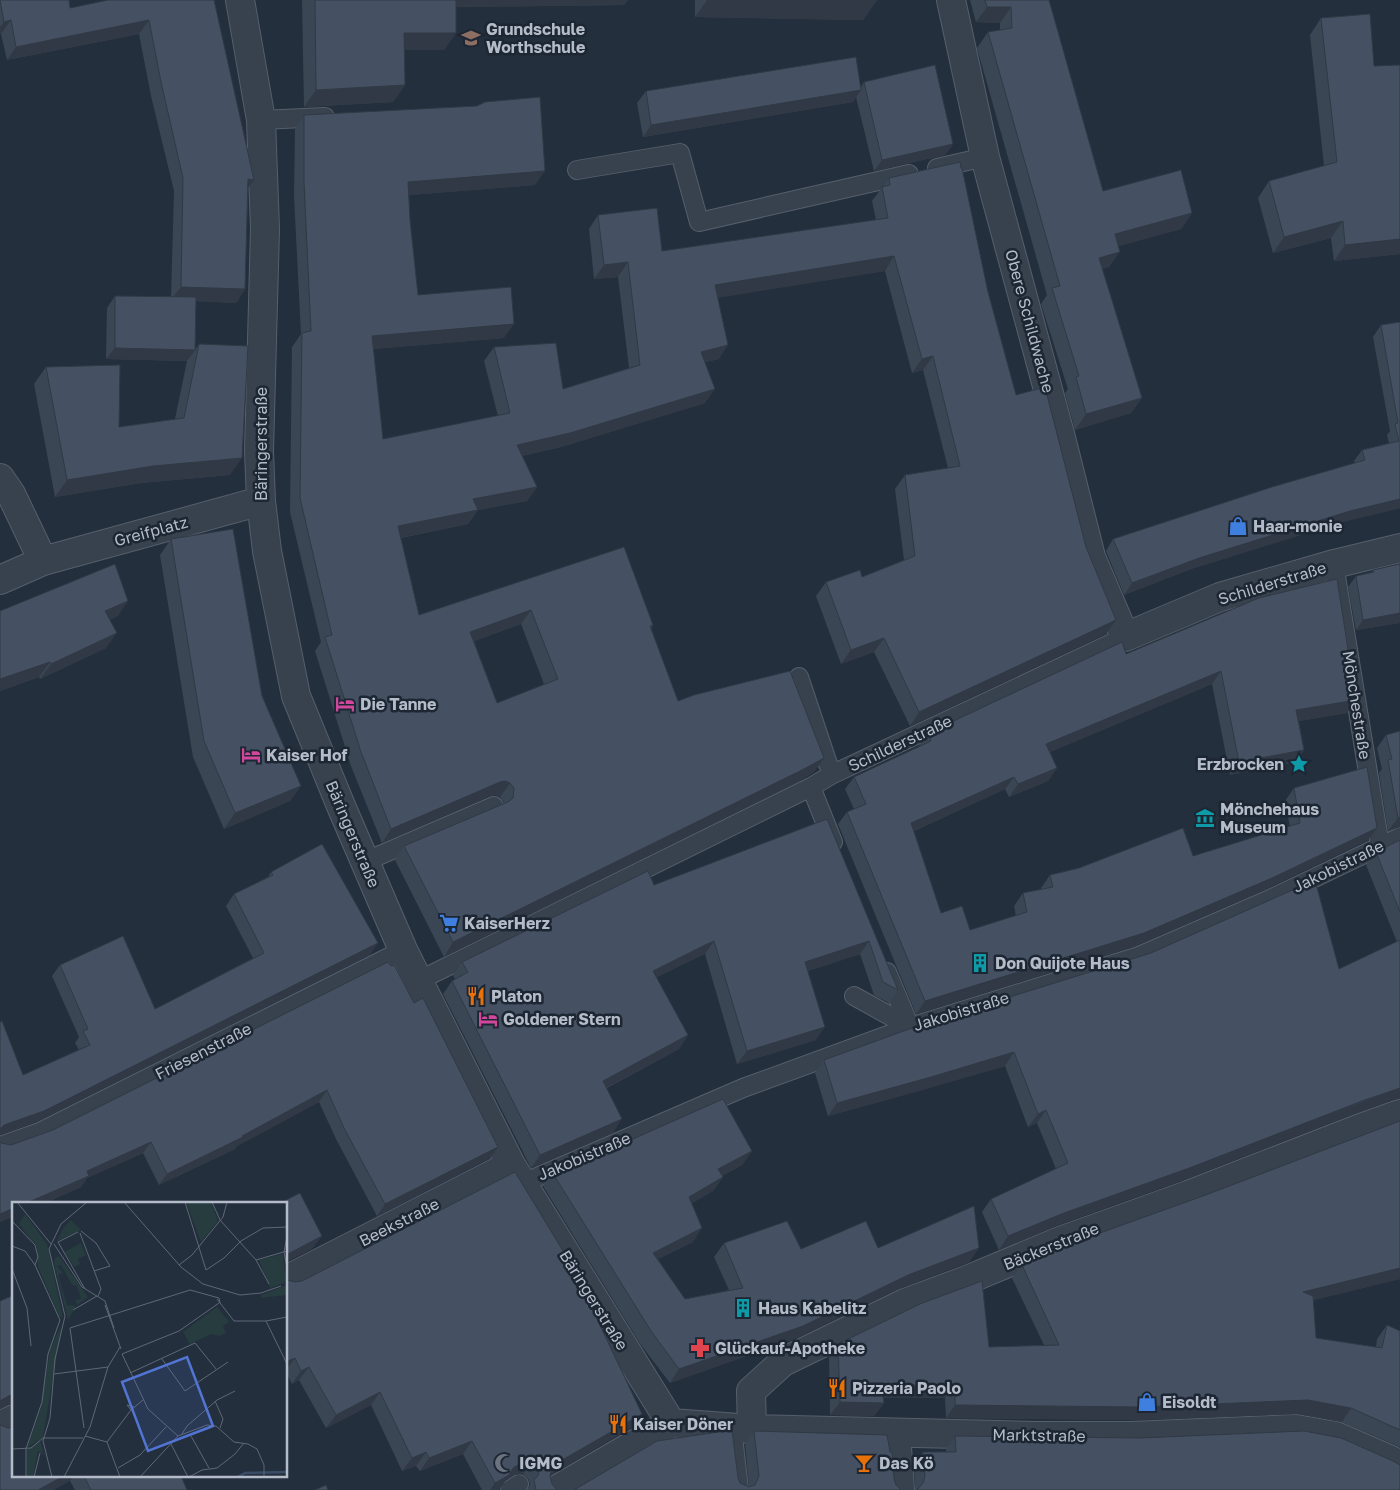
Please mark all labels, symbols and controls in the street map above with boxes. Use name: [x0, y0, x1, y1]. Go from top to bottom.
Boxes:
place label: Grundschule Worthschule: [486, 19, 586, 57]
school or university icon: Grundschule Worthschule: [460, 27, 482, 49]
street label: Obere Schildwache: [1001, 247, 1059, 395]
street label: Bäringerstraße: [251, 387, 271, 501]
street label: Greifplatz: [112, 512, 190, 550]
shop icon: Haar-monie: [1227, 515, 1249, 537]
place label: Haar-monie: [1253, 516, 1342, 536]
street label: Schilderstraße: [1216, 557, 1328, 609]
street label: Mönchestraße: [1339, 649, 1375, 761]
hotel icon: Die Tanne: [334, 693, 356, 715]
place label: Die Tanne: [360, 694, 436, 714]
street label: Schilderstraße: [845, 710, 955, 776]
hotel icon: Kaiser Hof: [240, 744, 262, 766]
place label: Kaiser Hof: [266, 745, 347, 765]
place icon: Erzbrocken: [1288, 753, 1310, 775]
place label: Erzbrocken: [1197, 754, 1284, 774]
street label: Bäringerstraße: [322, 778, 384, 890]
place label: Mönchehaus Museum: [1220, 799, 1319, 837]
museum icon: Mönchehaus Museum: [1194, 807, 1216, 829]
street label: Jakobistraße: [1289, 835, 1387, 897]
supermarket icon: KaiserHerz: [438, 912, 460, 934]
place label: KaiserHerz: [464, 913, 550, 933]
building icon: Don Quijote Haus: [969, 952, 991, 974]
place label: Don Quijote Haus: [995, 953, 1130, 973]
restaurant icon: Platon: [465, 985, 487, 1007]
place label: Platon: [491, 986, 542, 1006]
street label: Jakobistraße: [911, 987, 1011, 1035]
hotel icon: Goldener Stern: [477, 1008, 499, 1030]
place label: Goldener Stern: [503, 1009, 621, 1029]
street label: Friesenstraße: [151, 1018, 255, 1084]
street label: Jakobistraße: [535, 1127, 633, 1185]
street label: Beekstraße: [356, 1193, 442, 1251]
inset map: [12, 1202, 288, 1478]
street label: Bäckerstraße: [1000, 1218, 1102, 1274]
street label: Bäringerstraße: [555, 1246, 633, 1354]
building icon: Haus Kabelitz: [732, 1297, 754, 1319]
place label: Haus Kabelitz: [758, 1298, 866, 1318]
pharmacy icon: Glückauf-Apotheke: [689, 1337, 711, 1359]
place label: Glückauf-Apotheke: [715, 1338, 865, 1358]
restaurant icon: Pizzeria Paolo: [826, 1377, 848, 1399]
place label: Pizzeria Paolo: [852, 1378, 961, 1398]
shop icon: Eisoldt: [1136, 1391, 1158, 1413]
place label: Eisoldt: [1162, 1392, 1216, 1412]
restaurant icon: Kaiser Döner: [607, 1413, 629, 1435]
place label: Kaiser Döner: [633, 1414, 733, 1434]
street label: Marktstraße: [992, 1424, 1086, 1446]
mosque icon: IGMG: [493, 1452, 515, 1474]
bar icon: Das Kö: [853, 1452, 875, 1474]
place label: IGMG: [519, 1453, 562, 1473]
place label: Das Kö: [879, 1453, 934, 1473]

